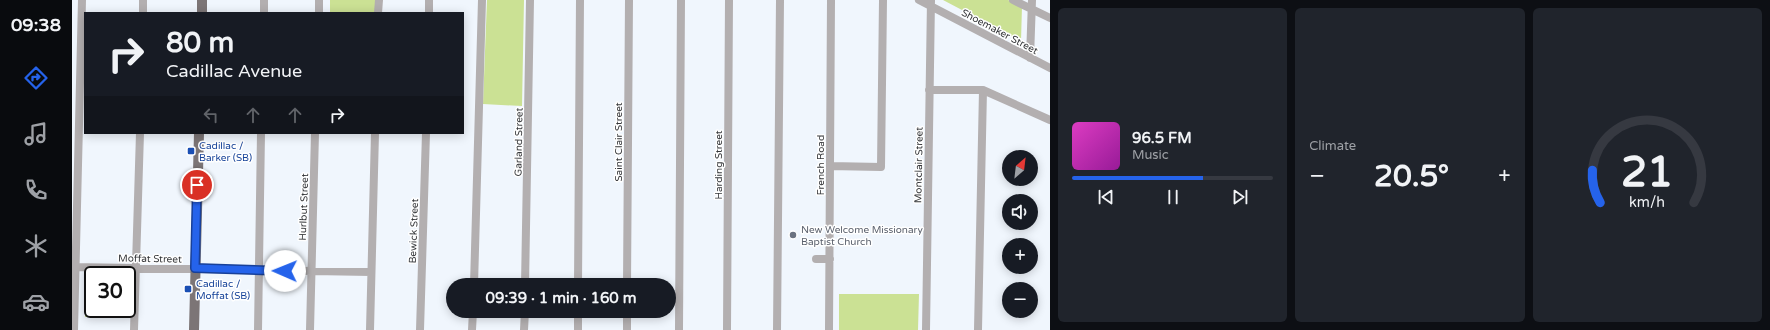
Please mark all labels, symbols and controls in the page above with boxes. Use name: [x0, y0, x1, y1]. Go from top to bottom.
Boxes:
street label: Shoemaker Street: [959, 7, 1040, 57]
text: 09:38: [11, 14, 61, 36]
text: 80 m: [166, 26, 234, 60]
icon: right: [100, 28, 152, 80]
text: Cadillac Avenue: [166, 60, 302, 82]
icon: directions: [22, 64, 50, 92]
street label: Saint Clair Street: [613, 102, 625, 182]
icon: left: [200, 104, 222, 126]
icon: ahead: [242, 104, 264, 126]
icon: ahead: [284, 104, 306, 126]
icon: right: [326, 104, 348, 126]
street label: Garland Street: [512, 107, 526, 176]
icon: music: [22, 120, 50, 148]
street label: Montclair Street: [912, 127, 926, 203]
text: 96.5 FM: [1132, 129, 1192, 147]
street label: Harding Street: [713, 130, 725, 200]
street label: French Road: [815, 135, 827, 195]
text: Climate: [1309, 138, 1356, 154]
place label: Cadillac / Barker (SB): [199, 140, 252, 164]
marker: Cadillac / Barker (SB): [186, 146, 196, 156]
text: Music: [1132, 147, 1169, 163]
text: 21: [1621, 148, 1673, 198]
north arrow: [1002, 150, 1038, 186]
map controls: [1002, 150, 1038, 318]
text: 20.5°: [1374, 158, 1449, 195]
text: −: [1309, 163, 1325, 189]
text: +: [1498, 163, 1511, 189]
pin: [180, 168, 214, 202]
street label: Hurlbut Street: [297, 173, 311, 241]
icon: arrive: [186, 174, 208, 196]
icon: phone: [22, 176, 50, 204]
icon: previous: [1095, 186, 1117, 208]
icon: pause: [1162, 186, 1184, 208]
icon: next: [1229, 186, 1251, 208]
button: sound: [1002, 194, 1038, 230]
text: km/h: [1629, 194, 1665, 211]
street label: Bewick Street: [407, 198, 421, 264]
place label: New Welcome Missionary Baptist Church: [801, 224, 923, 248]
marker: New Welcome Missionary Baptist Church: [788, 230, 798, 240]
icon: climate: [22, 232, 50, 260]
button: +: [1002, 238, 1038, 274]
position arrow: [264, 250, 306, 292]
street label: Moffat Street: [118, 252, 182, 266]
speed limit sign: 30: [84, 266, 136, 318]
place label: Cadillac / Moffat (SB): [196, 278, 250, 302]
button: −: [1002, 282, 1038, 318]
marker: Cadillac / Moffat (SB): [183, 284, 193, 294]
icon: car: [22, 288, 50, 316]
text: 09:39 · 1 min · 160 m: [486, 289, 636, 307]

